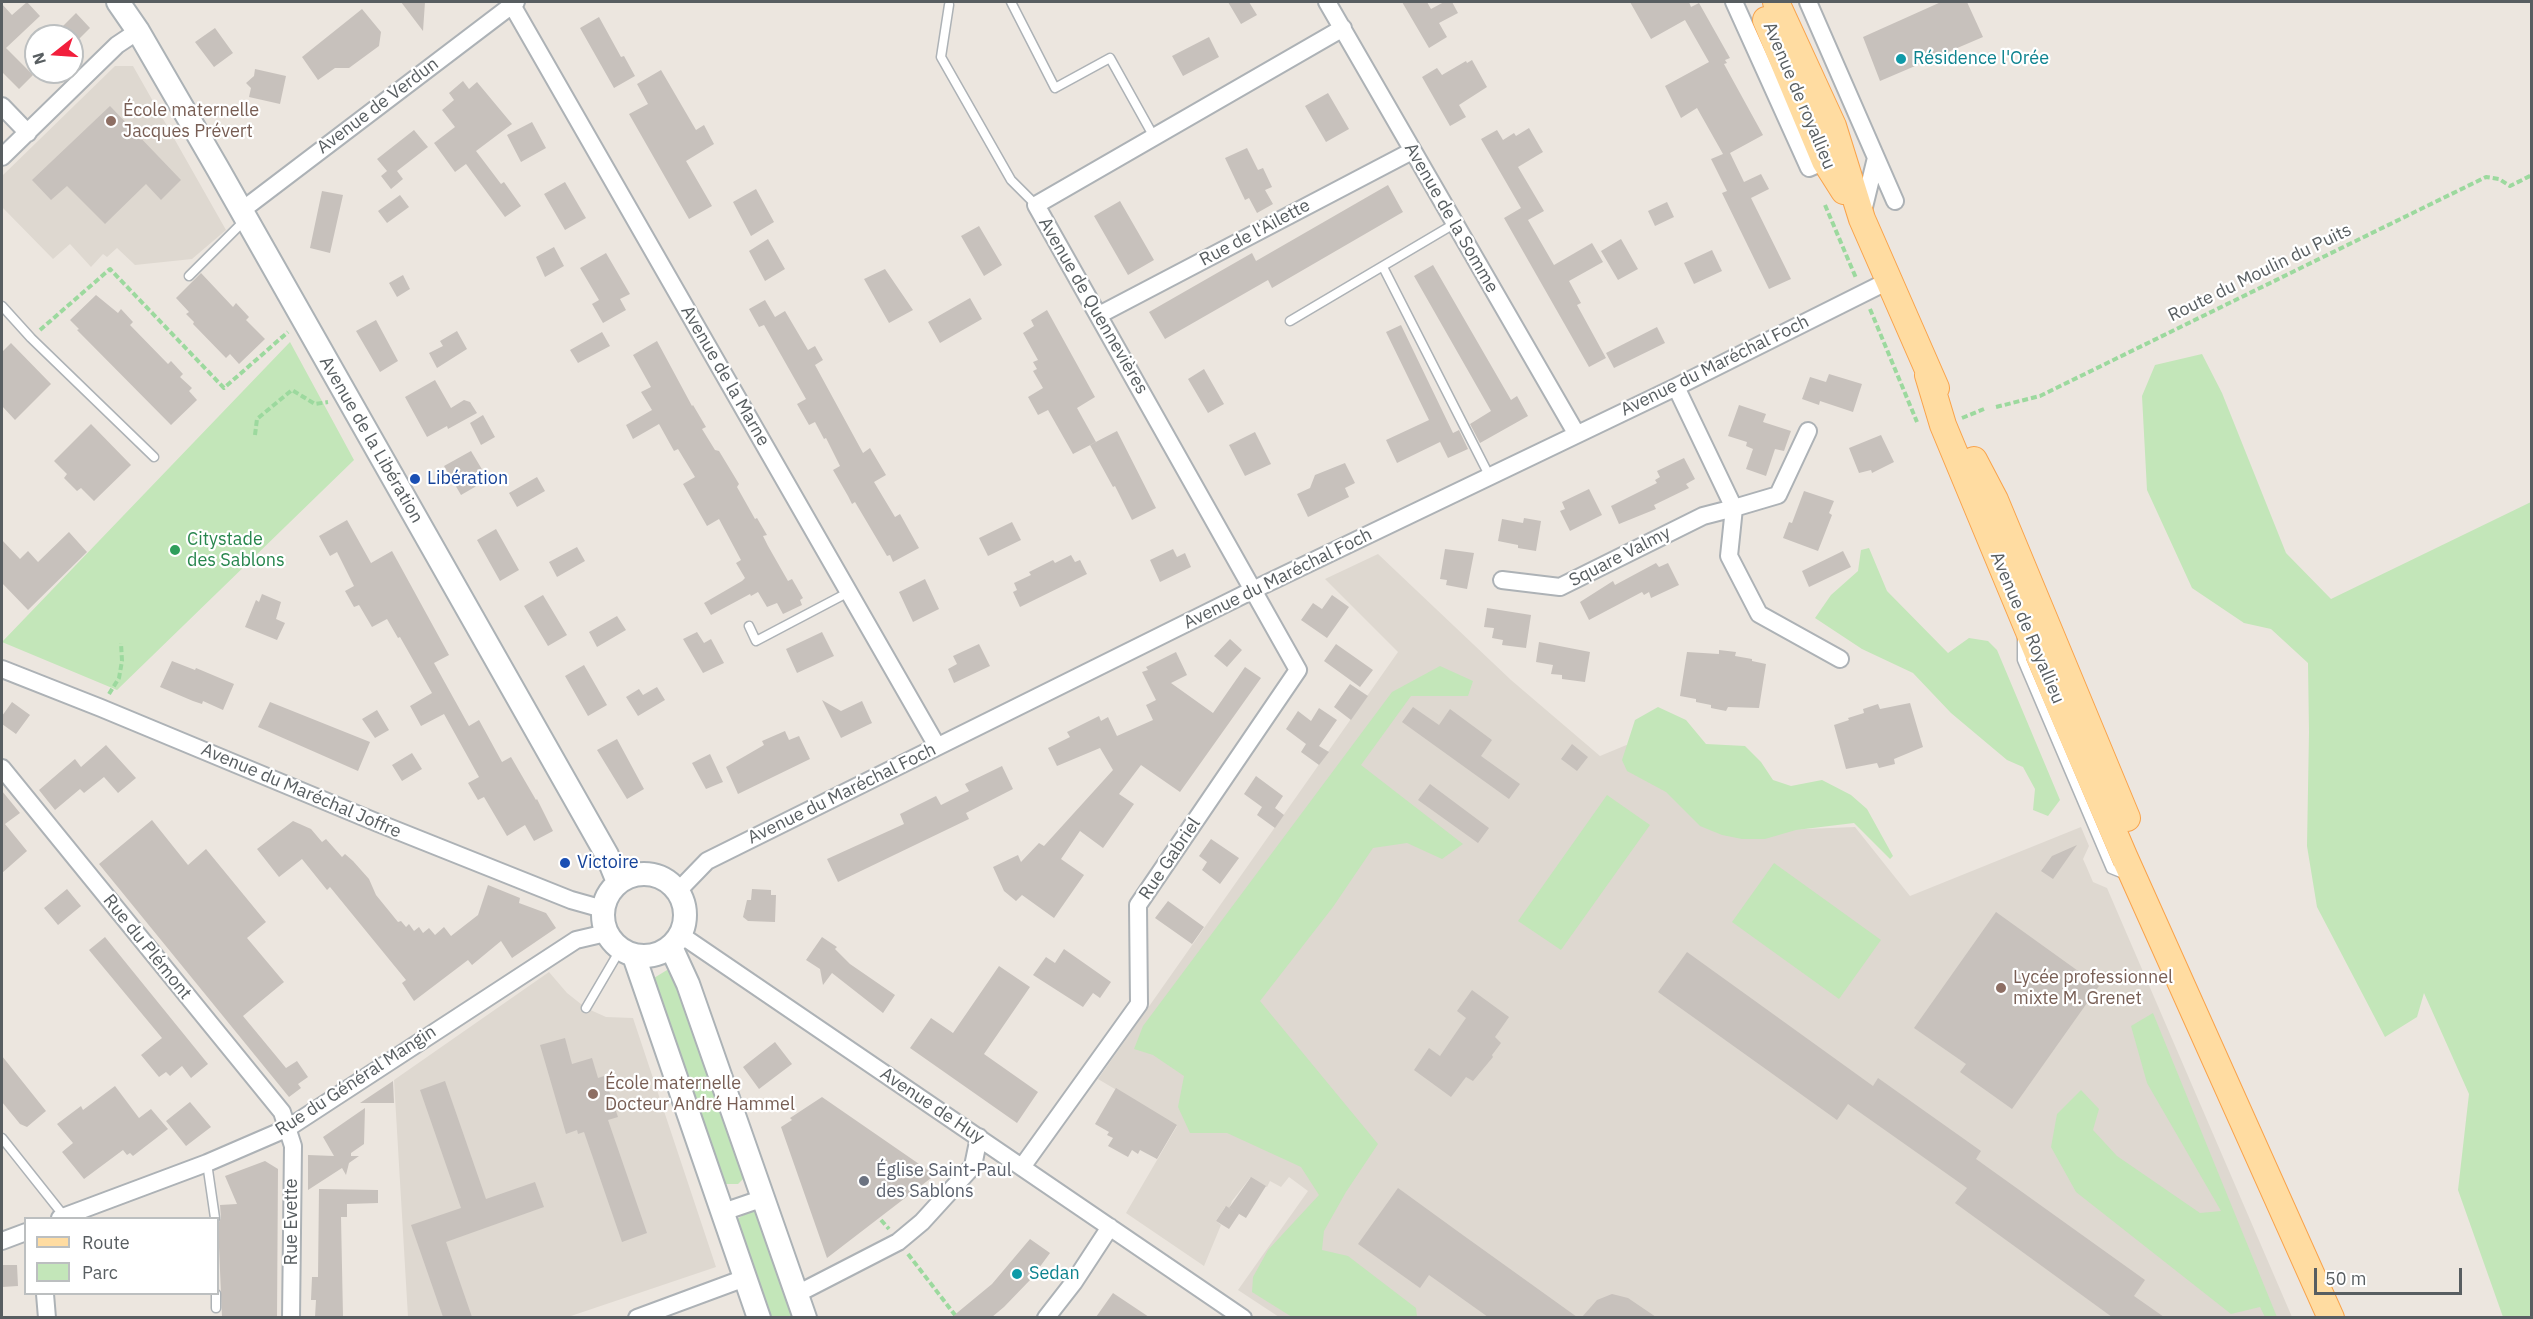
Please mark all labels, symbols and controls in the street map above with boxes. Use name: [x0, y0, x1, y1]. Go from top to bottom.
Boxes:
street label: Avenue de royallieu: [1758, 19, 1840, 173]
north arrow: [24, 24, 84, 84]
place label: Résidence l'Orée: [1913, 48, 2049, 70]
text: N: [27, 50, 50, 67]
marker: Résidence l'Orée: [1894, 52, 1908, 66]
street label: Avenue de Verdun: [313, 53, 443, 159]
place label: École maternelle Jacques Prévert: [123, 100, 259, 142]
marker: École maternelle Jacques Prévert: [104, 114, 118, 128]
street label: Avenue de la Somme: [1399, 139, 1503, 297]
street label: Rue de l'Ailette: [1196, 195, 1314, 271]
street label: Avenue de Quennevières: [1034, 214, 1152, 398]
street label: Route du Moulin du Puits: [2165, 219, 2355, 327]
street label: Avenue de la Marne: [676, 302, 774, 450]
street label: Avenue du Maréchal Foch: [1617, 311, 1813, 421]
street label: Avenue de la Libération: [314, 353, 428, 527]
place label: Libération: [427, 468, 508, 490]
marker: Libération: [408, 472, 422, 486]
street label: Square Valmy: [1566, 522, 1674, 592]
street label: Avenue du Maréchal Foch: [1180, 524, 1376, 634]
place label: Citystade des Sablons: [187, 529, 285, 572]
marker: Citystade des Sablons: [168, 543, 182, 557]
street label: Avenue de Royallieu: [1985, 549, 2069, 707]
street label: Avenue du Maréchal Joffre: [198, 739, 404, 843]
street label: Avenue du Maréchal Foch: [744, 739, 940, 849]
street label: Rue Gabriel: [1135, 814, 1205, 904]
place label: Victoire: [577, 852, 639, 874]
marker: Victoire: [558, 856, 572, 870]
street label: Rue du Plémont: [98, 890, 196, 1004]
place label: Lycée professionnel mixte M. Grenet: [2013, 967, 2173, 1010]
marker: Lycée professionnel mixte M. Grenet: [1994, 981, 2008, 995]
street label: Rue du Général Mangin: [272, 1021, 440, 1141]
street label: Avenue de Huy: [876, 1063, 988, 1149]
place label: École maternelle Docteur André Hammel: [605, 1073, 795, 1116]
marker: École maternelle Docteur André Hammel: [586, 1087, 600, 1101]
place label: Église Saint-Paul des Sablons: [876, 1160, 1012, 1202]
marker: Église Saint-Paul des Sablons: [857, 1174, 871, 1188]
street label: Rue Evette: [281, 1178, 303, 1266]
legend: [24, 1217, 219, 1295]
text: Route: [82, 1231, 130, 1254]
scale bar: [2317, 1256, 2466, 1294]
text: Parc: [82, 1261, 118, 1284]
place label: Sedan: [1029, 1263, 1080, 1285]
marker: Sedan: [1010, 1267, 1024, 1281]
text: 50 m: [2325, 1267, 2367, 1290]

